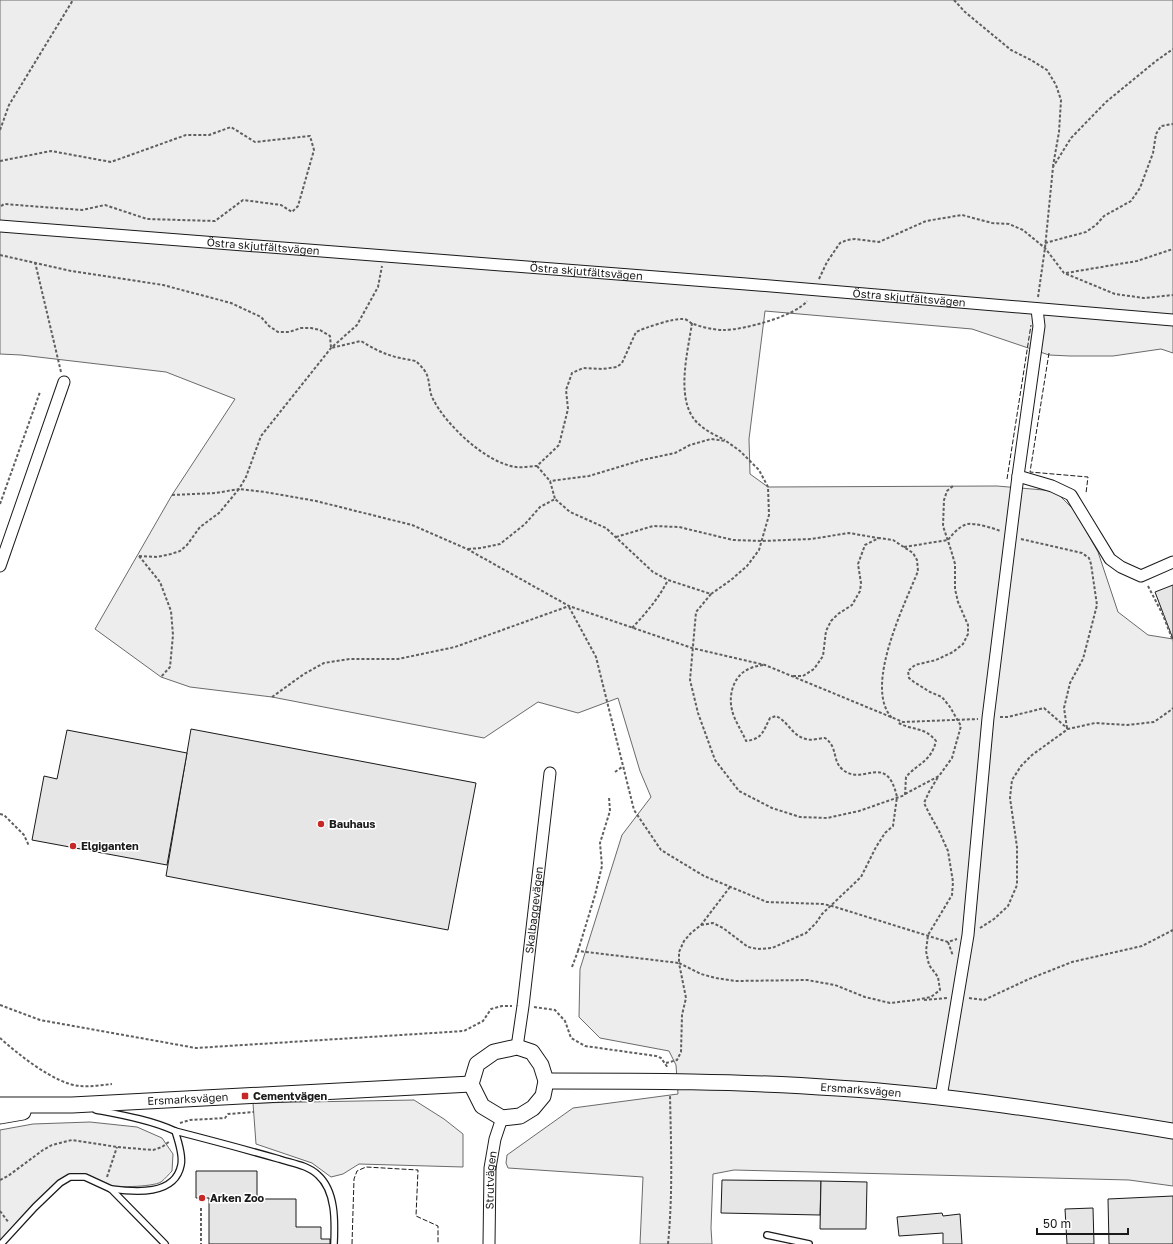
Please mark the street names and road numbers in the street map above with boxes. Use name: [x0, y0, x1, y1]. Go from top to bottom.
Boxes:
street label: Östra skjutfältsvägen: [206, 235, 320, 257]
street label: Östra skjutfältsvägen: [529, 260, 643, 282]
street label: Östra skjutfältsvägen: [852, 286, 966, 308]
street label: Skalbaggevägen: [522, 866, 545, 954]
street label: Ersmarksvägen: [820, 1080, 902, 1099]
street label: Ersmarksvägen: [147, 1090, 229, 1107]
street label: Strutvägen: [482, 1150, 499, 1210]

